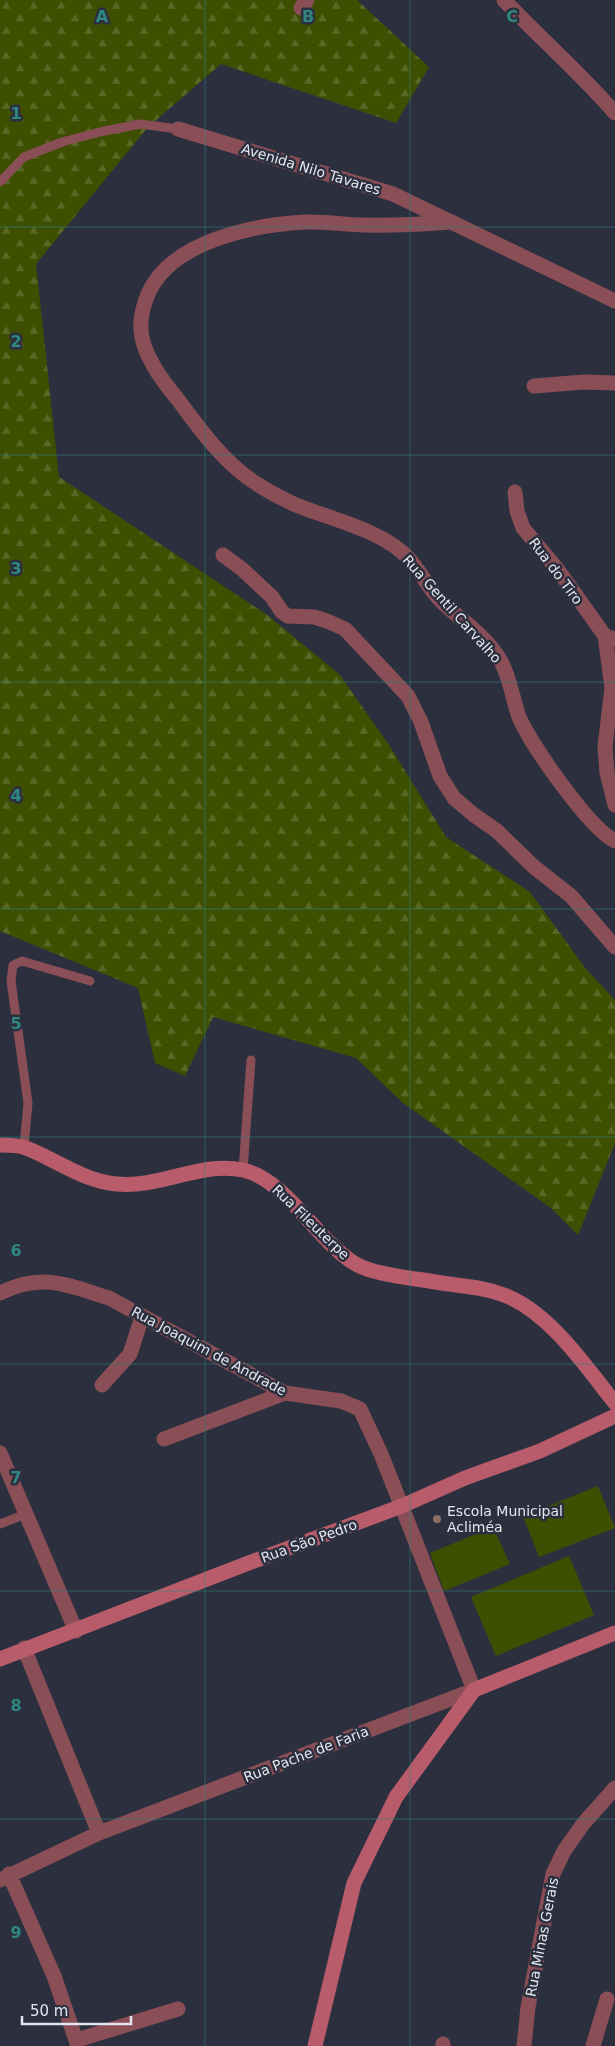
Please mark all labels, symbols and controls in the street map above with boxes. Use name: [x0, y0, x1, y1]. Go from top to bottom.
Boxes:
text: A: [96, 7, 109, 26]
text: B: [302, 7, 314, 26]
text: C: [506, 7, 518, 26]
text: 1: [10, 104, 22, 123]
street label: Avenida Nilo Tavares: [240, 140, 382, 198]
text: 2: [10, 332, 22, 351]
street label: Rua do Tiro: [526, 535, 586, 607]
street label: Rua Gentil Carvalho: [399, 552, 505, 666]
text: 3: [10, 559, 22, 578]
text: 4: [10, 786, 22, 805]
text: 5: [10, 1014, 22, 1033]
street label: Rua Fileuterpe: [269, 1181, 353, 1263]
text: 6: [10, 1241, 22, 1260]
street label: Rua Joaquim de Andrade: [129, 1303, 289, 1399]
text: 7: [10, 1468, 22, 1487]
place label: Escola Municipal Acliméa: [447, 1503, 563, 1535]
marker: Escola Municipal Acliméa: [431, 1513, 443, 1525]
street label: Rua São Pedro: [259, 1516, 359, 1566]
text: 8: [10, 1696, 22, 1715]
street label: Rua Pache de Faria: [241, 1723, 371, 1785]
street label: Rua Minas Gerais: [523, 1876, 561, 1998]
text: 9: [10, 1923, 22, 1942]
scale bar: [22, 1994, 131, 2026]
text: 50 m: [30, 2002, 68, 2020]

